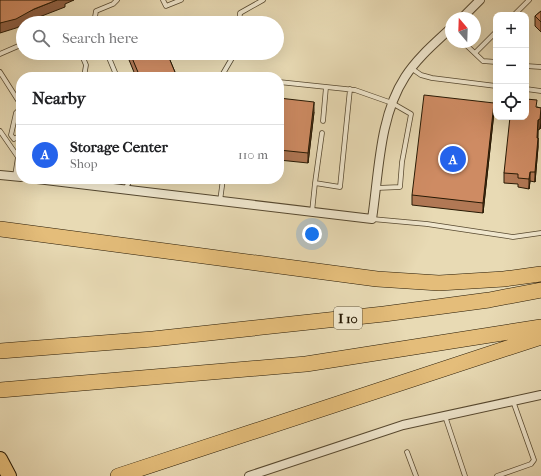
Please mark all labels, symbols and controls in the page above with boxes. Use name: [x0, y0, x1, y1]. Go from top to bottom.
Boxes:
north arrow: [445, 12, 481, 48]
map controls: [493, 12, 529, 120]
button: +: [493, 12, 529, 48]
search box: [16, 16, 284, 60]
icon: search: [30, 27, 52, 49]
text: Search here: [62, 29, 138, 47]
button: −: [493, 48, 529, 84]
button: locate: [493, 84, 529, 120]
text: Nearby: [32, 88, 86, 108]
text: Storage Center: [70, 138, 168, 156]
pin: A: [440, 144, 466, 174]
text: A: [41, 147, 49, 162]
text: 110 m: [238, 147, 268, 162]
text: Shop: [70, 156, 98, 171]
your location: [302, 224, 322, 244]
road number: I 10: [334, 307, 362, 329]

